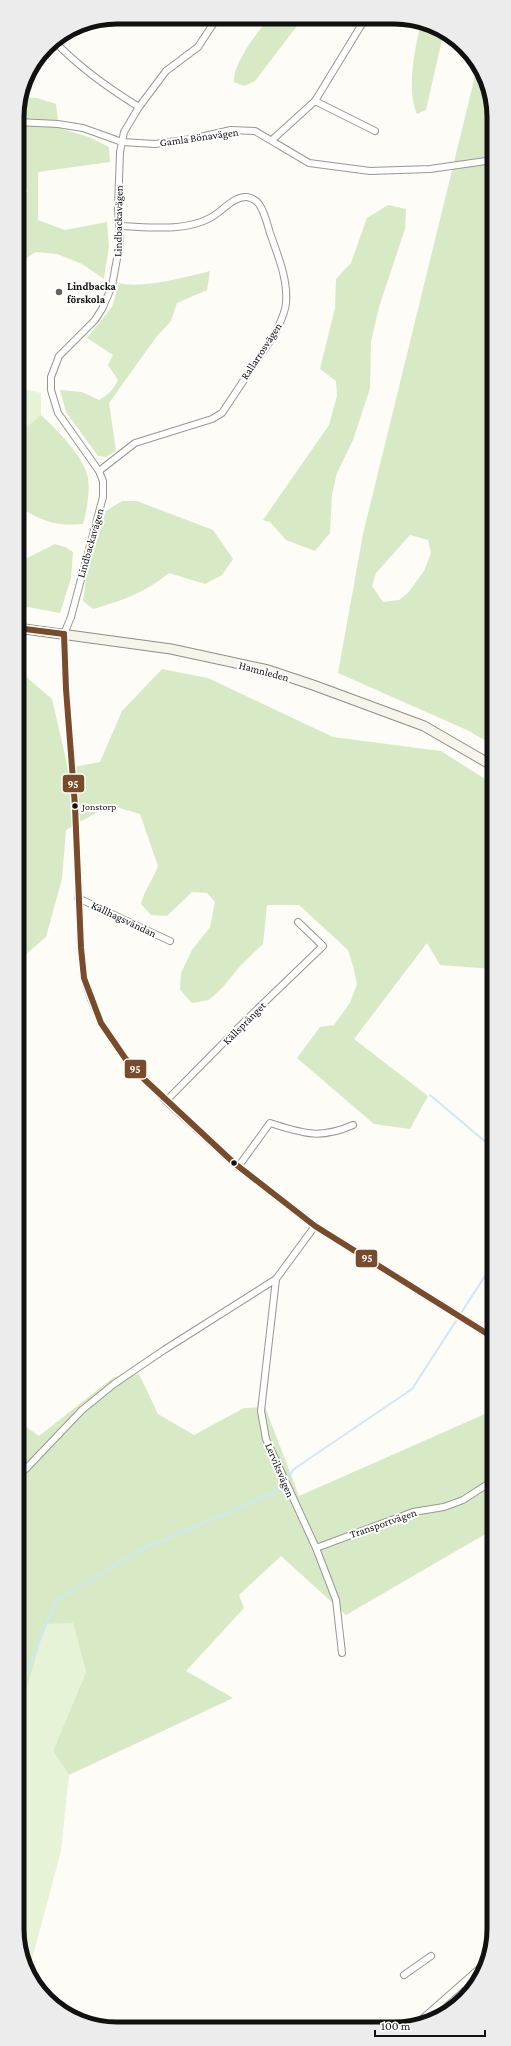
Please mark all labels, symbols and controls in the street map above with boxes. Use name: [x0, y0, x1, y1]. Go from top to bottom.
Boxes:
street label: Gamla Bönavägen: [159, 126, 239, 149]
street label: Lindbackavägen: [111, 185, 126, 257]
place label: Lindbacka förskola: [67, 280, 117, 305]
marker: Lindbacka förskola: [54, 287, 64, 297]
street label: Rallarrosvägen: [238, 320, 285, 382]
street label: Lindbackavägen: [74, 507, 107, 579]
street label: Hamnleden: [238, 659, 290, 683]
line badge: 95: [62, 774, 85, 793]
text: 95: [67, 778, 79, 790]
marker: Jonstorp: [70, 801, 80, 811]
place label: Jonstorp: [81, 801, 116, 812]
street label: Källhagsvändan: [89, 899, 159, 940]
street label: Källsprånget: [220, 999, 269, 1048]
line badge: 95: [124, 1059, 147, 1079]
text: 95: [129, 1063, 141, 1075]
unlabelled marker: [229, 1158, 239, 1168]
line badge: 95: [355, 1249, 378, 1268]
text: 95: [361, 1252, 373, 1264]
street label: Lerviksvägen: [262, 1441, 297, 1499]
street label: Transportvägen: [348, 1506, 418, 1541]
scale bar: [375, 2012, 485, 2038]
text: 100 m: [381, 2019, 411, 2033]

